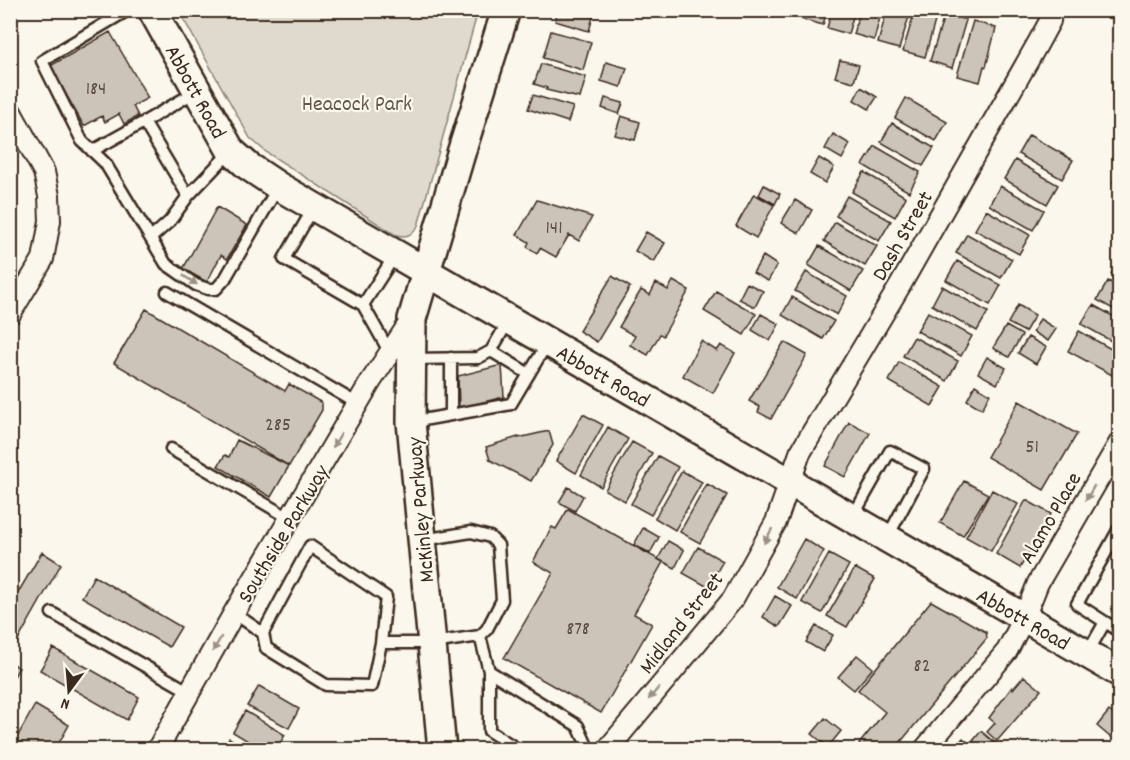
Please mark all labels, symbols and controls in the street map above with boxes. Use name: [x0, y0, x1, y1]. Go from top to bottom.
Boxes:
street label: Abbott Road: [155, 40, 233, 145]
house number: 184: [86, 76, 106, 104]
park label: Heacock Park: [302, 90, 412, 121]
street label: Dash Street: [866, 186, 942, 288]
house number: 141: [545, 215, 563, 243]
one-way arrow: [181, 274, 197, 286]
street label: Abbott Road: [550, 339, 655, 417]
house number: 285: [265, 412, 291, 440]
one-way arrow: [332, 432, 342, 449]
house number: 51: [1025, 434, 1039, 462]
street label: McKinley Parkway: [401, 435, 444, 584]
street label: Southside Parkway: [231, 459, 339, 610]
street label: Alamo Place: [1013, 467, 1091, 570]
one-way arrow: [1086, 484, 1096, 501]
one-way arrow: [763, 528, 773, 545]
street label: Midland Street: [633, 567, 732, 682]
street label: Abbott Road: [970, 582, 1075, 660]
house number: 878: [566, 616, 590, 644]
one-way arrow: [212, 636, 222, 653]
house number: 82: [914, 653, 930, 681]
north arrow: [39, 661, 99, 721]
one-way arrow: [648, 685, 661, 700]
text: N: [58, 691, 73, 715]

